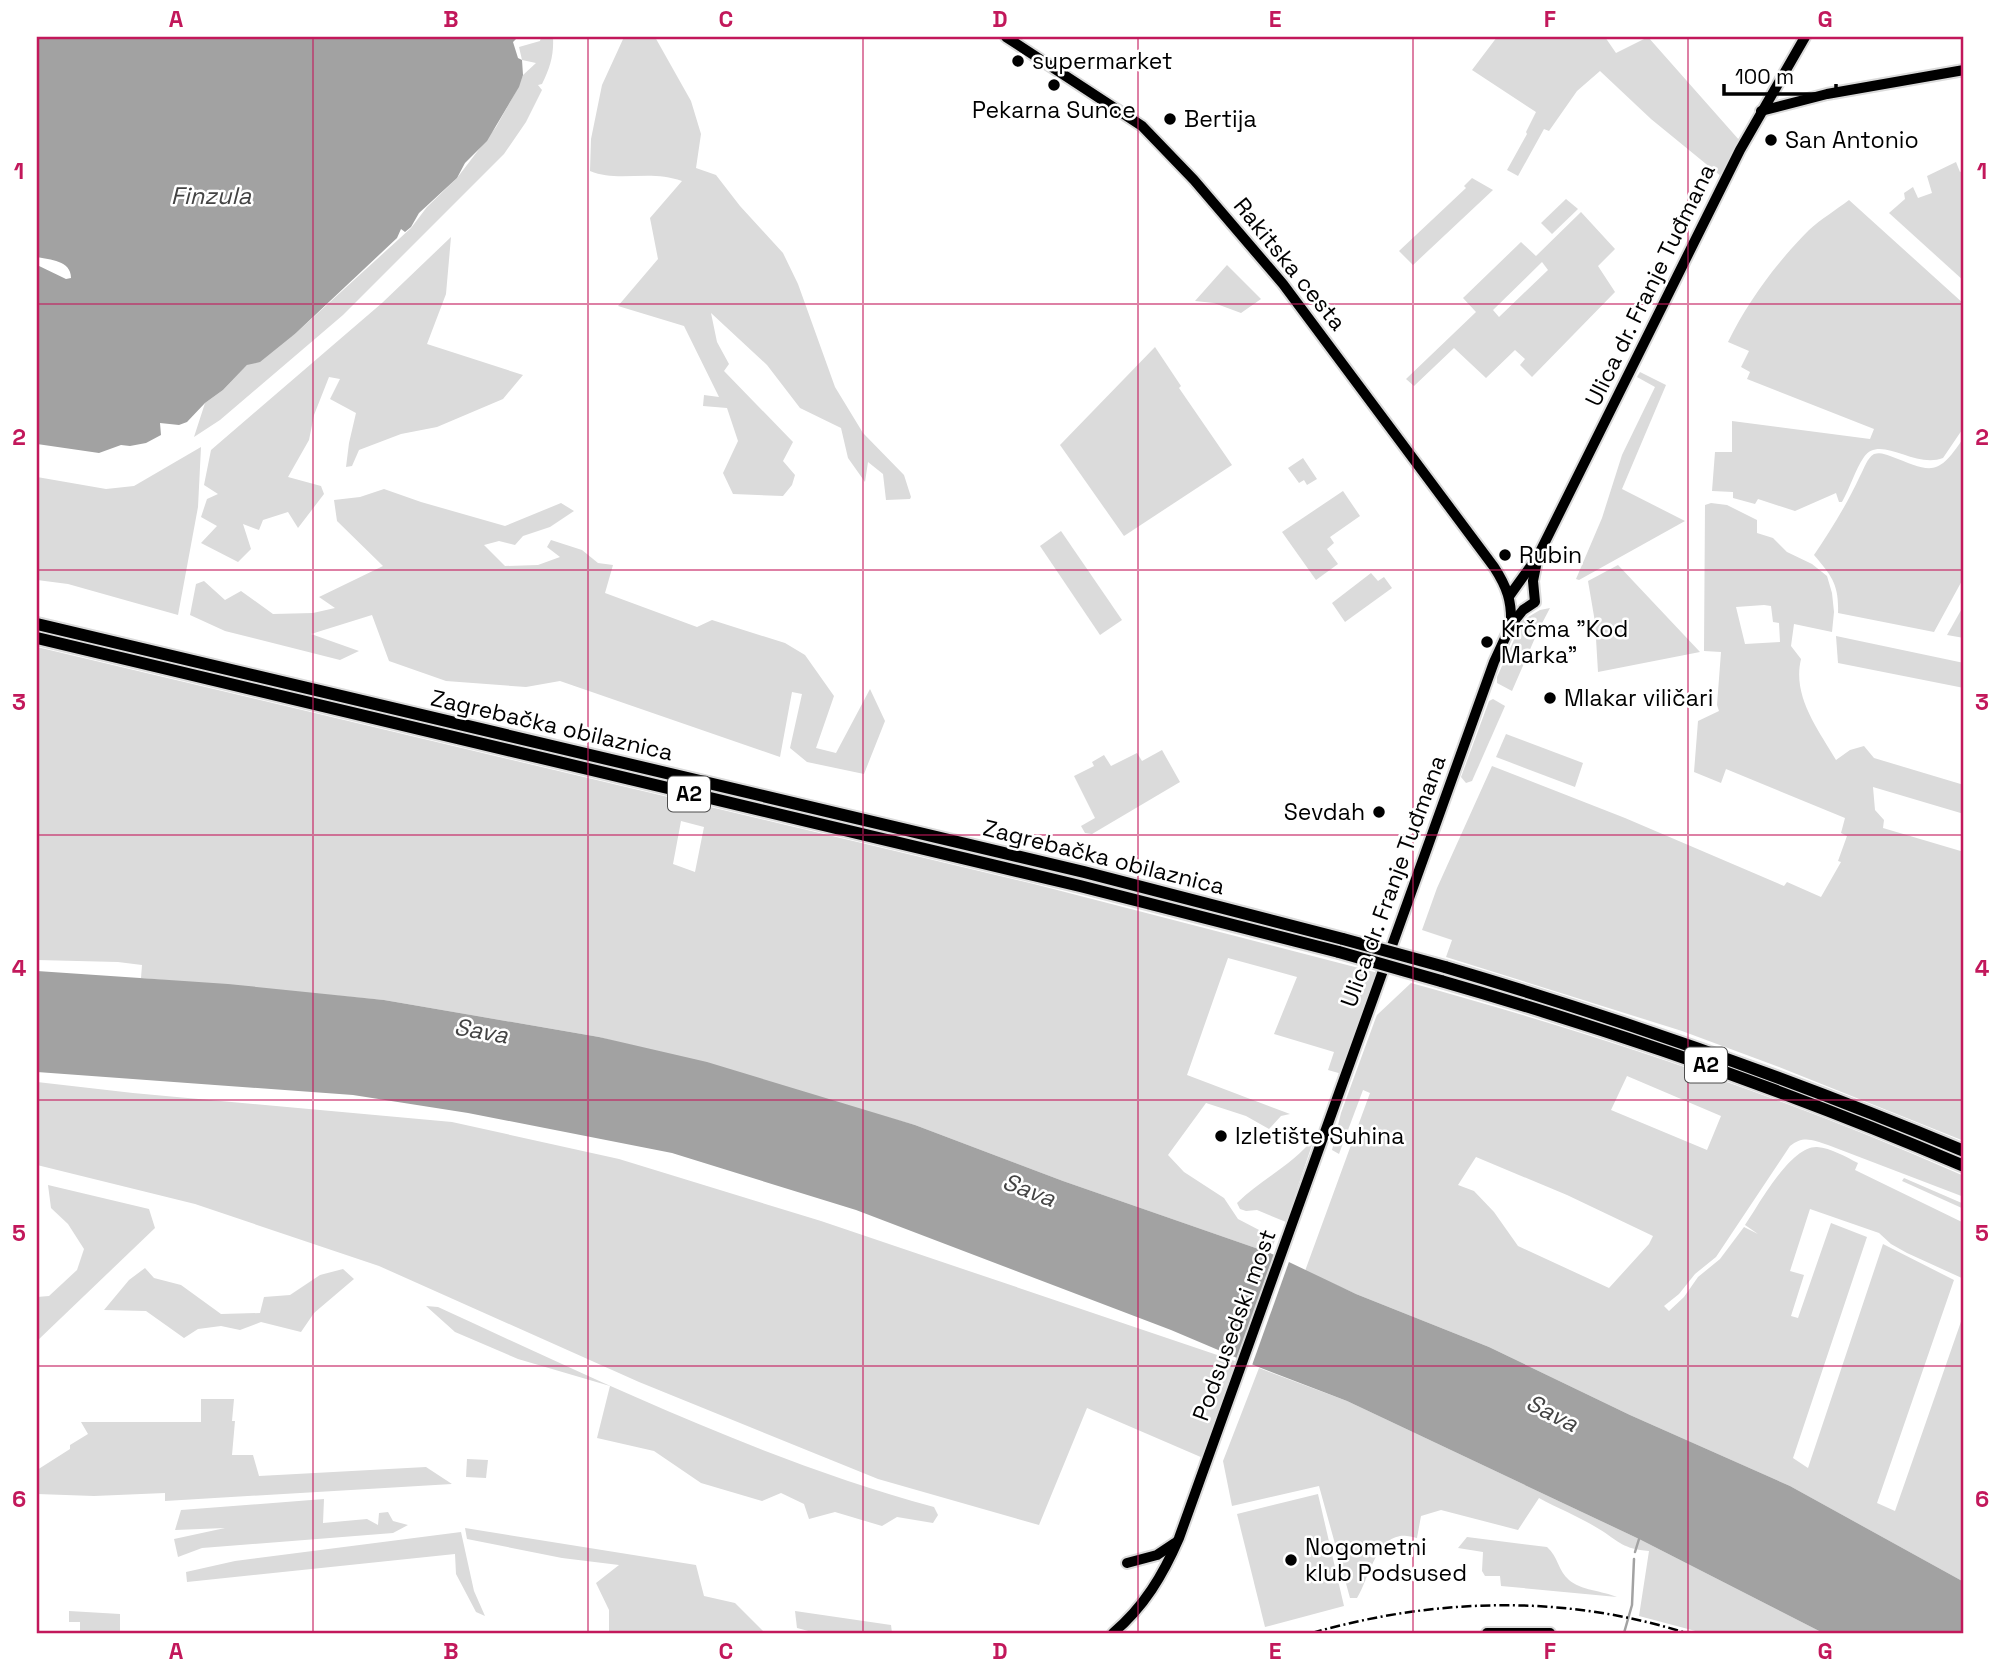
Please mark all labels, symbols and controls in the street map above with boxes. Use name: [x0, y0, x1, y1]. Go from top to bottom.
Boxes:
text: A: [169, 4, 184, 34]
text: B: [443, 4, 459, 34]
text: C: [719, 4, 733, 34]
text: D: [992, 4, 1008, 34]
text: E: [1269, 4, 1281, 34]
text: F: [1544, 4, 1556, 34]
text: G: [1817, 4, 1833, 34]
place label: supermarket: [1032, 46, 1172, 76]
scale bar: [1724, 52, 1836, 96]
marker: supermarket: [1010, 53, 1026, 69]
text: 100 m: [1735, 63, 1794, 90]
marker: Pekarna Sunce: [1046, 77, 1062, 93]
place label: Pekarna Sunce: [972, 95, 1136, 125]
place label: Bertija: [1184, 104, 1257, 134]
marker: Bertija: [1162, 111, 1178, 127]
place label: San Antonio: [1785, 125, 1919, 155]
marker: San Antonio: [1763, 132, 1779, 148]
text: 1: [14, 156, 24, 186]
text: 1: [1977, 156, 1987, 186]
street label: Ulica dr. Franje Tuđmana: [1578, 159, 1722, 411]
water label: Finzula: [171, 180, 251, 211]
street label: Rakitska cesta: [1227, 191, 1353, 337]
text: 2: [12, 422, 26, 452]
text: 2: [1975, 422, 1989, 452]
place label: Rubin: [1519, 540, 1582, 570]
marker: Rubin: [1497, 547, 1513, 563]
place label: Krčma "Kod Marka": [1501, 614, 1628, 670]
marker: Krčma "Kod Marka": [1479, 634, 1495, 650]
street label: Zagrebačka obilaznica: [428, 683, 676, 767]
place label: Mlakar viličari: [1564, 683, 1713, 713]
text: 3: [12, 687, 26, 717]
text: 3: [1975, 687, 1989, 717]
marker: Mlakar viličari: [1542, 690, 1558, 706]
street label: Ulica dr. Franje Tuđmana: [1333, 751, 1453, 1011]
road number: A2: [668, 776, 710, 812]
place label: Sevdah: [1284, 797, 1365, 827]
marker: Sevdah: [1371, 804, 1387, 820]
street label: Zagrebačka obilaznica: [980, 812, 1228, 902]
text: 4: [12, 953, 27, 983]
text: 4: [1975, 953, 1990, 983]
water label: Sava: [452, 1011, 511, 1051]
road number: A2: [1685, 1048, 1727, 1082]
place label: Izletište Suhina: [1235, 1121, 1404, 1151]
marker: Izletište Suhina: [1213, 1128, 1229, 1144]
water label: Sava: [998, 1165, 1060, 1214]
text: 5: [12, 1218, 26, 1248]
text: 5: [1975, 1218, 1989, 1248]
street label: Podsusedski most: [1185, 1225, 1283, 1425]
water label: Sava: [1521, 1386, 1584, 1439]
text: 6: [12, 1484, 26, 1514]
text: 6: [1975, 1484, 1989, 1514]
place label: Nogometni klub Podsused: [1305, 1532, 1467, 1588]
marker: Nogometni klub Podsused: [1283, 1552, 1299, 1568]
text: A: [169, 1636, 184, 1666]
text: B: [443, 1636, 459, 1666]
text: C: [719, 1636, 733, 1666]
text: D: [992, 1636, 1008, 1666]
text: E: [1269, 1636, 1281, 1666]
text: F: [1544, 1636, 1556, 1666]
text: G: [1817, 1636, 1833, 1666]

